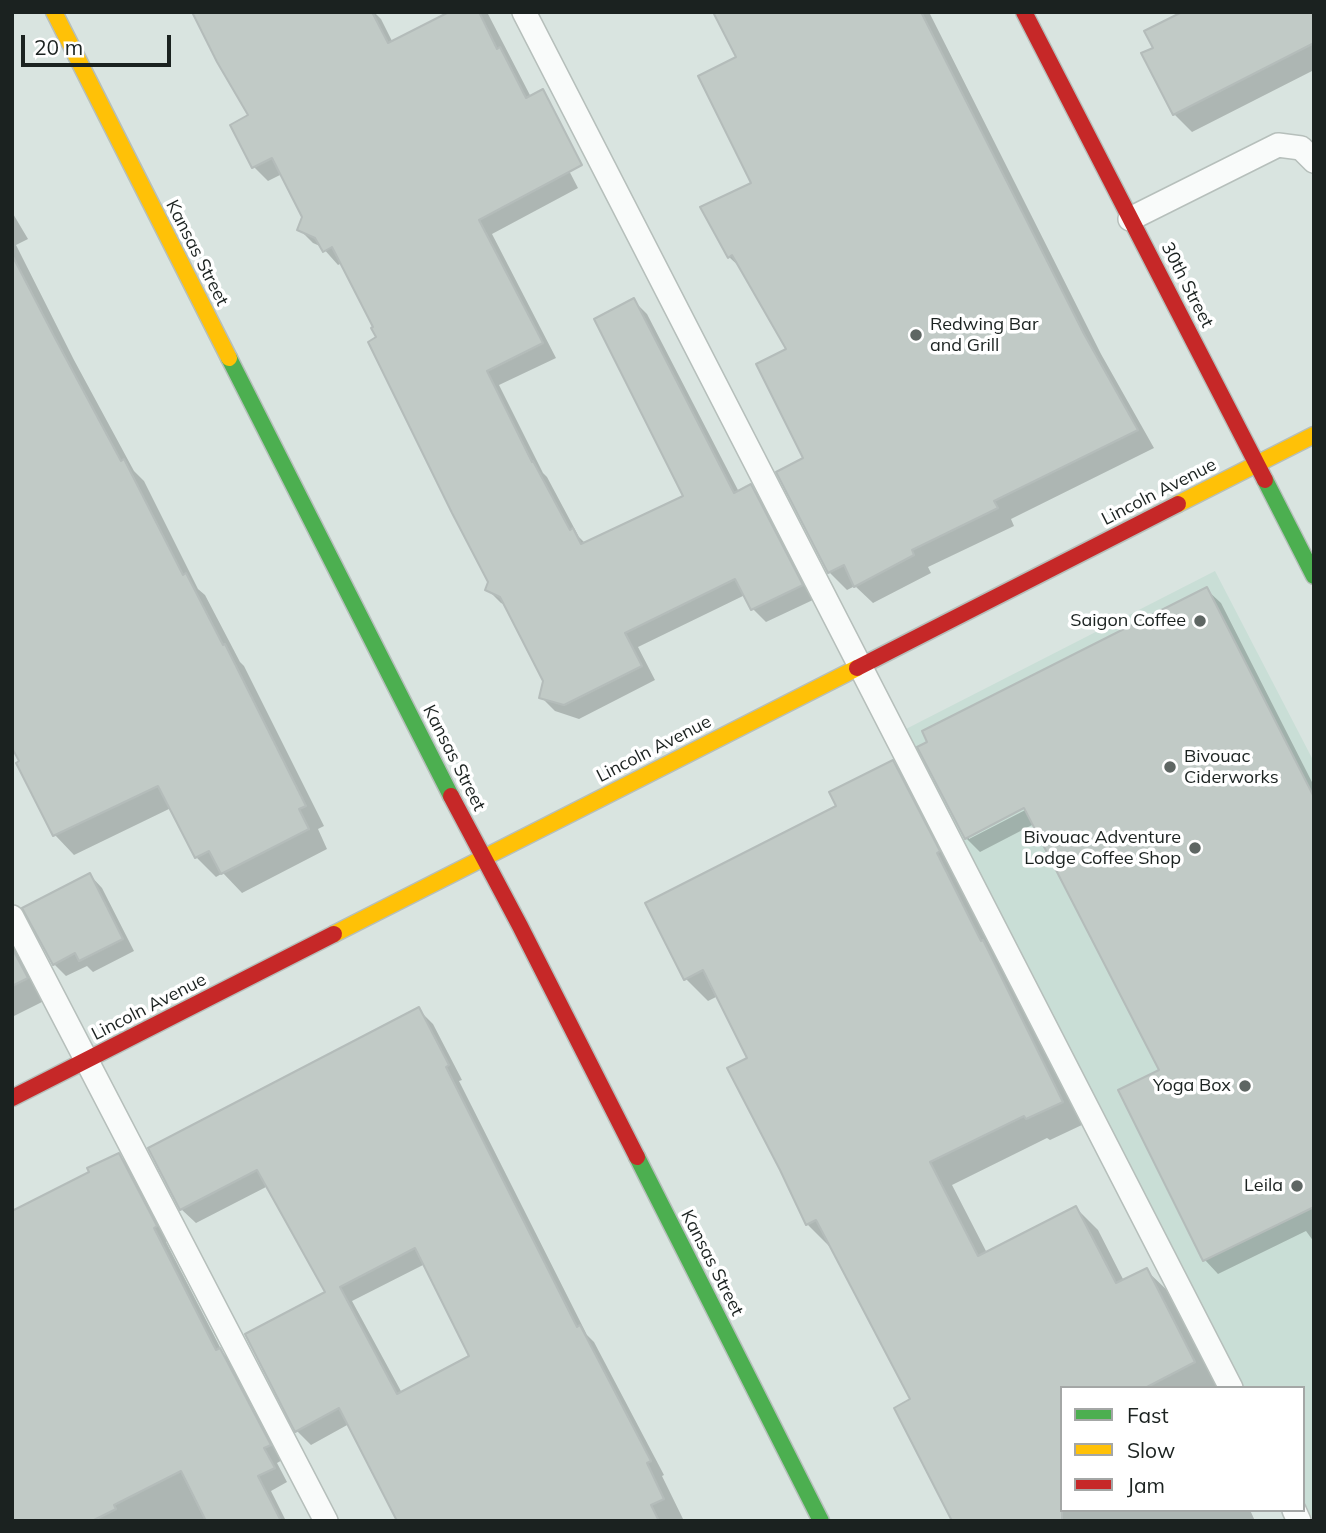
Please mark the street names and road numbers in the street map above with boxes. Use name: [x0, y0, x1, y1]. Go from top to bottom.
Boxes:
street label: Kansas Street: [161, 196, 233, 310]
street label: 30th Street: [1156, 239, 1218, 331]
street label: Lincoln Avenue: [1098, 454, 1220, 530]
street label: Kansas Street: [418, 701, 490, 815]
street label: Lincoln Avenue: [593, 711, 715, 787]
street label: Lincoln Avenue: [88, 969, 210, 1045]
street label: Kansas Street: [676, 1206, 748, 1320]

